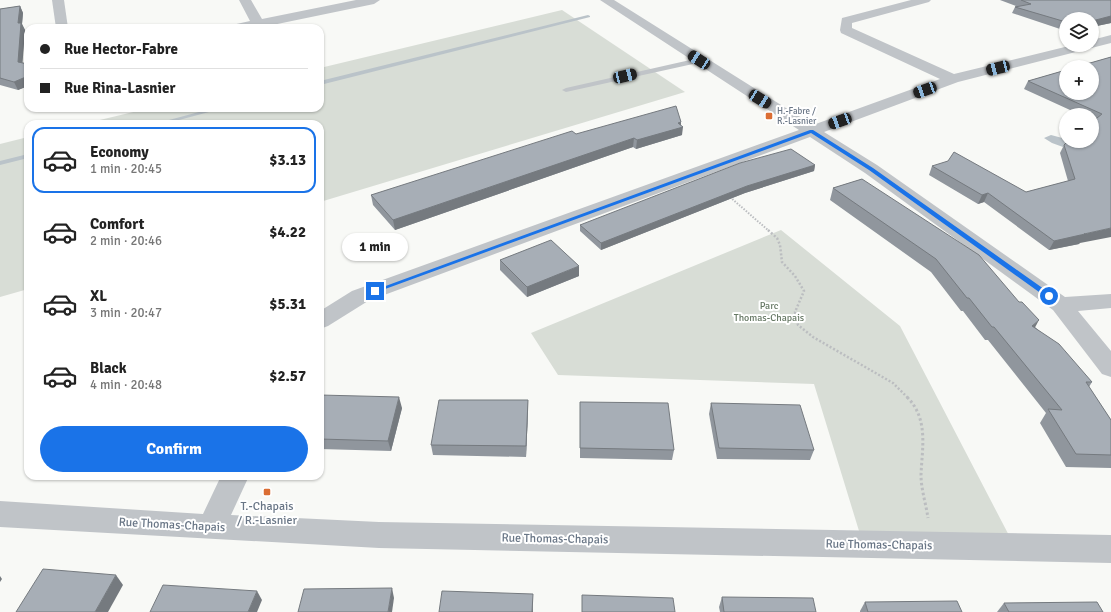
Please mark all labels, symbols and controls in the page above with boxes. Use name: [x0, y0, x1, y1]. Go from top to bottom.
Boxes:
map controls: [1059, 12, 1099, 148]
button: layers: [1059, 12, 1099, 52]
text: Rue Hector-Fabre: [64, 40, 178, 58]
car: [686, 48, 712, 72]
car: [985, 59, 1011, 77]
button: +: [1059, 60, 1099, 100]
car: [612, 67, 638, 85]
text: Rue Rina-Lasnier: [64, 79, 175, 97]
car: [912, 80, 938, 100]
car: [747, 88, 773, 110]
place label: H.-Fabre / R.-Lasnier: [777, 106, 817, 127]
button: −: [1059, 108, 1099, 148]
marker: H.-Fabre / R.-Lasnier: [764, 111, 774, 121]
car: [827, 111, 853, 131]
icon: car: [42, 142, 78, 178]
text: Economy: [90, 143, 149, 161]
text: $3.13: [269, 151, 306, 169]
text: 1 min · 20:45: [90, 161, 162, 177]
icon: car: [42, 214, 78, 250]
text: Comfort: [90, 215, 144, 233]
text: $4.22: [269, 223, 306, 241]
text: 2 min · 20:46: [90, 233, 162, 249]
callout: 1 min: [342, 233, 408, 261]
text: 1 min: [359, 239, 391, 255]
route end: [366, 282, 384, 300]
icon: car: [42, 286, 78, 322]
text: XL: [90, 287, 107, 305]
route start: [1040, 287, 1058, 305]
text: $5.31: [269, 295, 306, 313]
park label: Parc Thomas-Chapais: [734, 300, 805, 324]
text: 3 min · 20:47: [90, 305, 162, 321]
icon: car: [42, 358, 78, 394]
text: Black: [90, 359, 127, 377]
text: $2.57: [269, 367, 306, 385]
text: 4 min · 20:48: [90, 377, 162, 393]
button: Confirm: [40, 426, 308, 472]
marker: T.-Chapais / R.-Lasnier: [262, 487, 272, 497]
place label: T.-Chapais / R.-Lasnier: [237, 499, 298, 528]
street label: Rue Thomas-Chapais: [118, 515, 226, 535]
street label: Rue Thomas-Chapais: [502, 531, 608, 547]
street label: Rue Thomas-Chapais: [826, 537, 932, 553]

